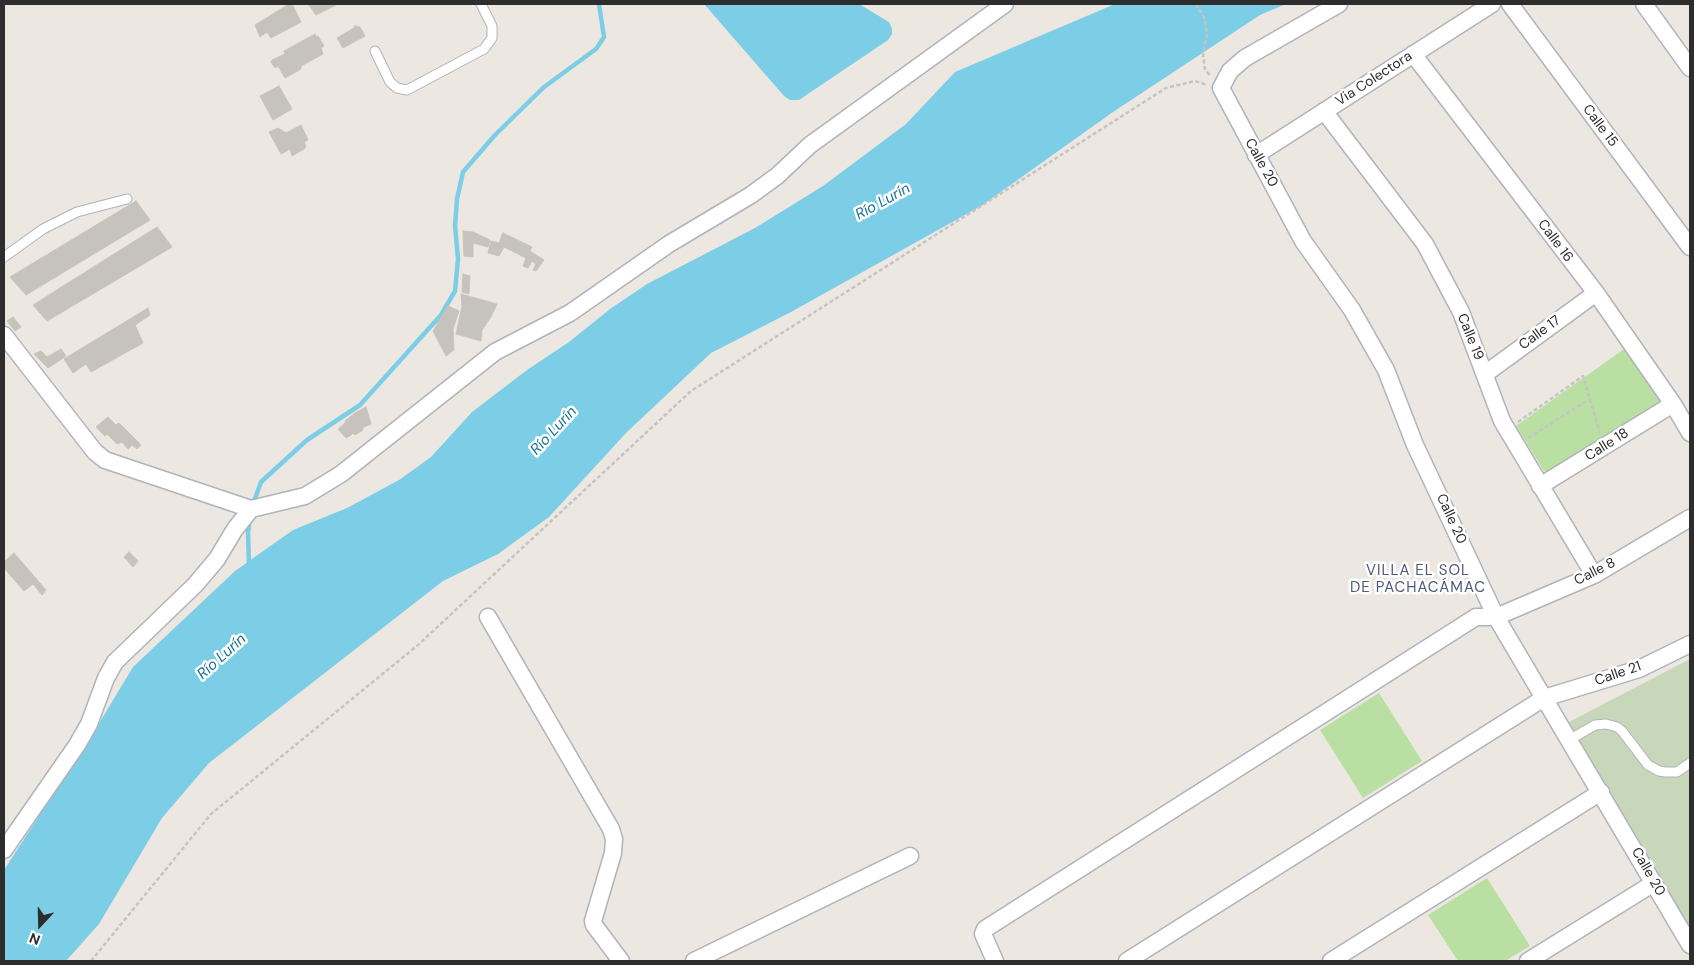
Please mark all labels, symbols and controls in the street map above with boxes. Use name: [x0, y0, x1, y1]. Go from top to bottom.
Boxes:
street label: Via Colectora: [1333, 48, 1415, 110]
street label: Calle 15: [1579, 102, 1621, 150]
street label: Calle 20: [1241, 136, 1281, 190]
water label: Río Lurín: [853, 180, 913, 224]
street label: Calle 16: [1534, 216, 1576, 266]
street label: Calle 19: [1453, 311, 1487, 363]
street label: Calle 17: [1516, 312, 1564, 354]
water label: Río Lurín: [527, 403, 581, 459]
street label: Calle 18: [1582, 425, 1632, 465]
street label: Calle 20: [1432, 491, 1470, 547]
street label: Calle 8: [1572, 555, 1618, 589]
district label: VILLA EL SOL DE PACHACÁMAC: [1348, 562, 1488, 597]
water label: Río Lurín: [194, 630, 250, 684]
street label: Calle 21: [1593, 658, 1643, 690]
street label: Calle 20: [1627, 845, 1669, 899]
north arrow: [15, 900, 65, 950]
text: N: [27, 929, 43, 949]

